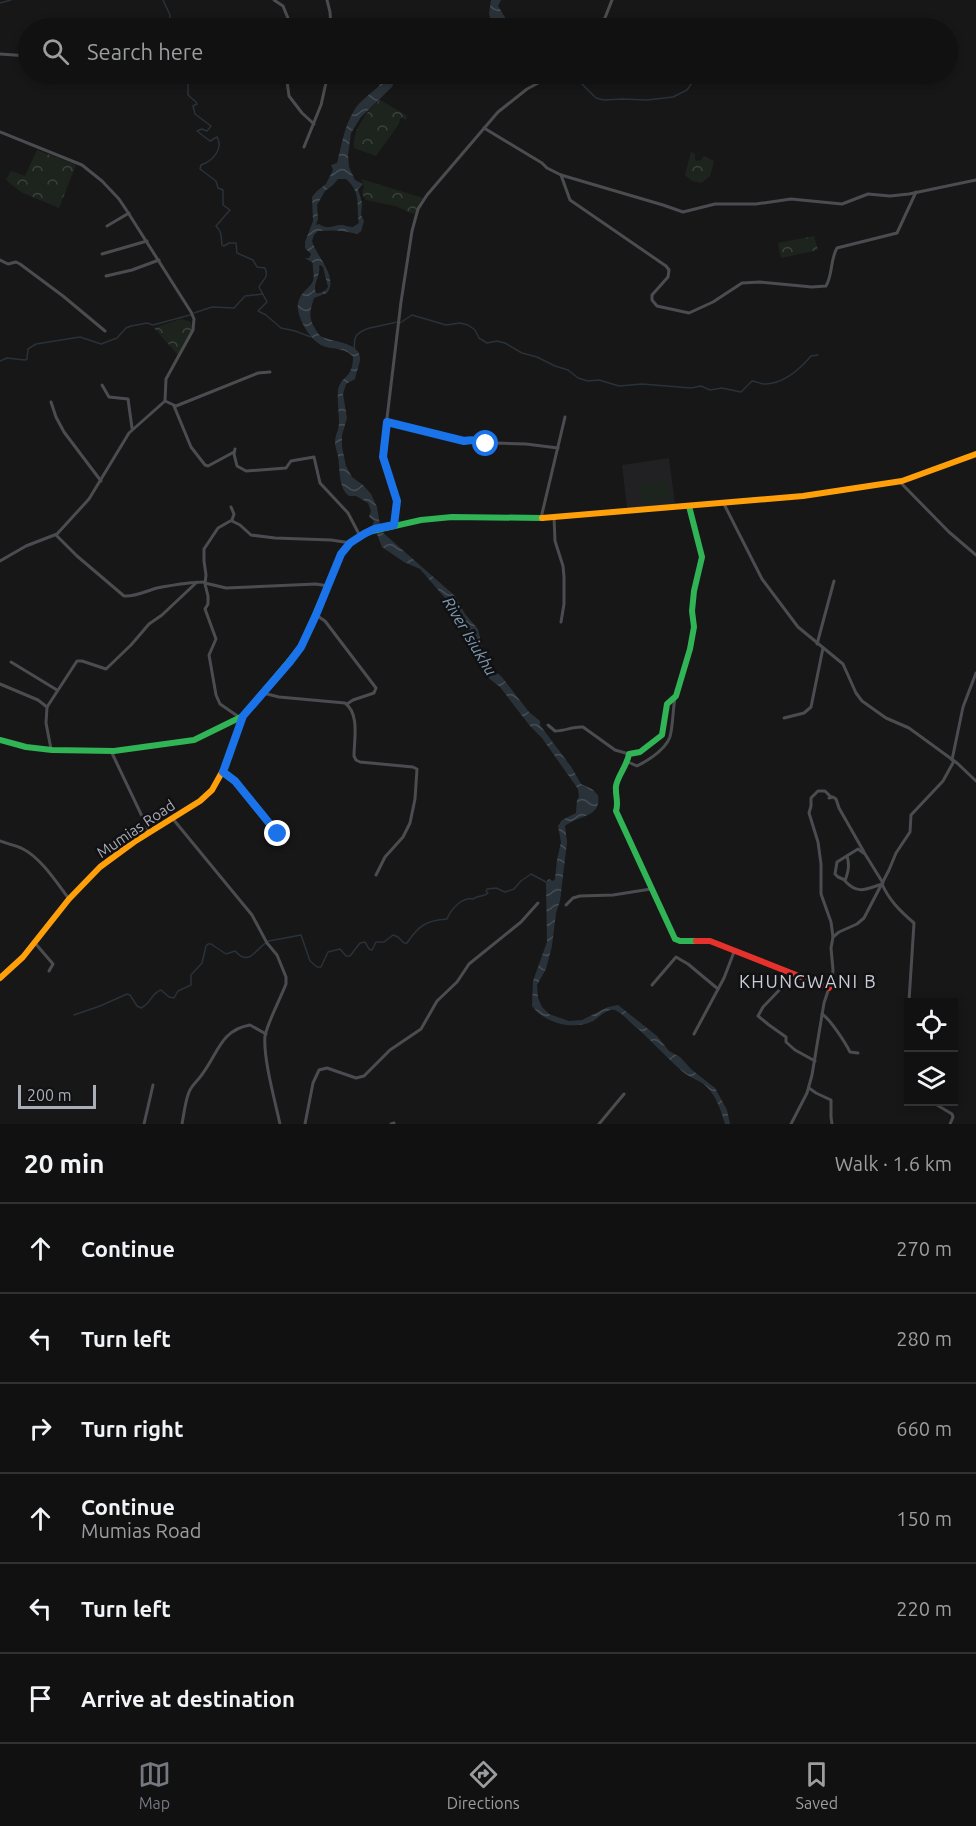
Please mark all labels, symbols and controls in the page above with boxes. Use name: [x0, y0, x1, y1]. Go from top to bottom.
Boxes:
search box: [18, 18, 958, 84]
icon: search: [39, 35, 72, 68]
text: Search here: [87, 39, 203, 64]
route start: [472, 430, 498, 456]
water label: River Isiukhu: [440, 593, 501, 679]
street label: Mumias Road: [93, 796, 178, 861]
route end: [264, 820, 290, 846]
district label: KHUNGWANI B: [739, 971, 877, 991]
map controls: [904, 998, 958, 1106]
button: locate: [904, 998, 958, 1052]
button: layers: [904, 1052, 958, 1106]
scale bar: [18, 1082, 96, 1110]
text: 200 m: [27, 1086, 72, 1104]
text: 20 min: [24, 1149, 104, 1178]
text: Walk · 1.6 km: [835, 1152, 952, 1175]
icon: ahead: [24, 1232, 57, 1265]
text: Continue: [81, 1236, 175, 1261]
text: 270 m: [896, 1237, 952, 1260]
icon: left: [24, 1322, 57, 1355]
text: Turn left: [81, 1326, 171, 1351]
text: 280 m: [896, 1327, 952, 1350]
icon: right: [24, 1412, 57, 1445]
text: Turn right: [81, 1416, 183, 1441]
text: 660 m: [896, 1417, 952, 1440]
text: Continue: [81, 1494, 175, 1519]
icon: ahead: [24, 1502, 57, 1535]
text: 150 m: [896, 1507, 952, 1530]
text: Mumias Road: [81, 1519, 202, 1542]
icon: left: [24, 1592, 57, 1625]
text: Turn left: [81, 1596, 171, 1621]
text: 220 m: [896, 1597, 952, 1620]
icon: arrive: [24, 1682, 57, 1715]
text: Arrive at destination: [81, 1686, 295, 1711]
tab: Map: [138, 1758, 171, 1812]
tab: Directions: [447, 1758, 520, 1812]
tab: Saved: [796, 1758, 838, 1812]

